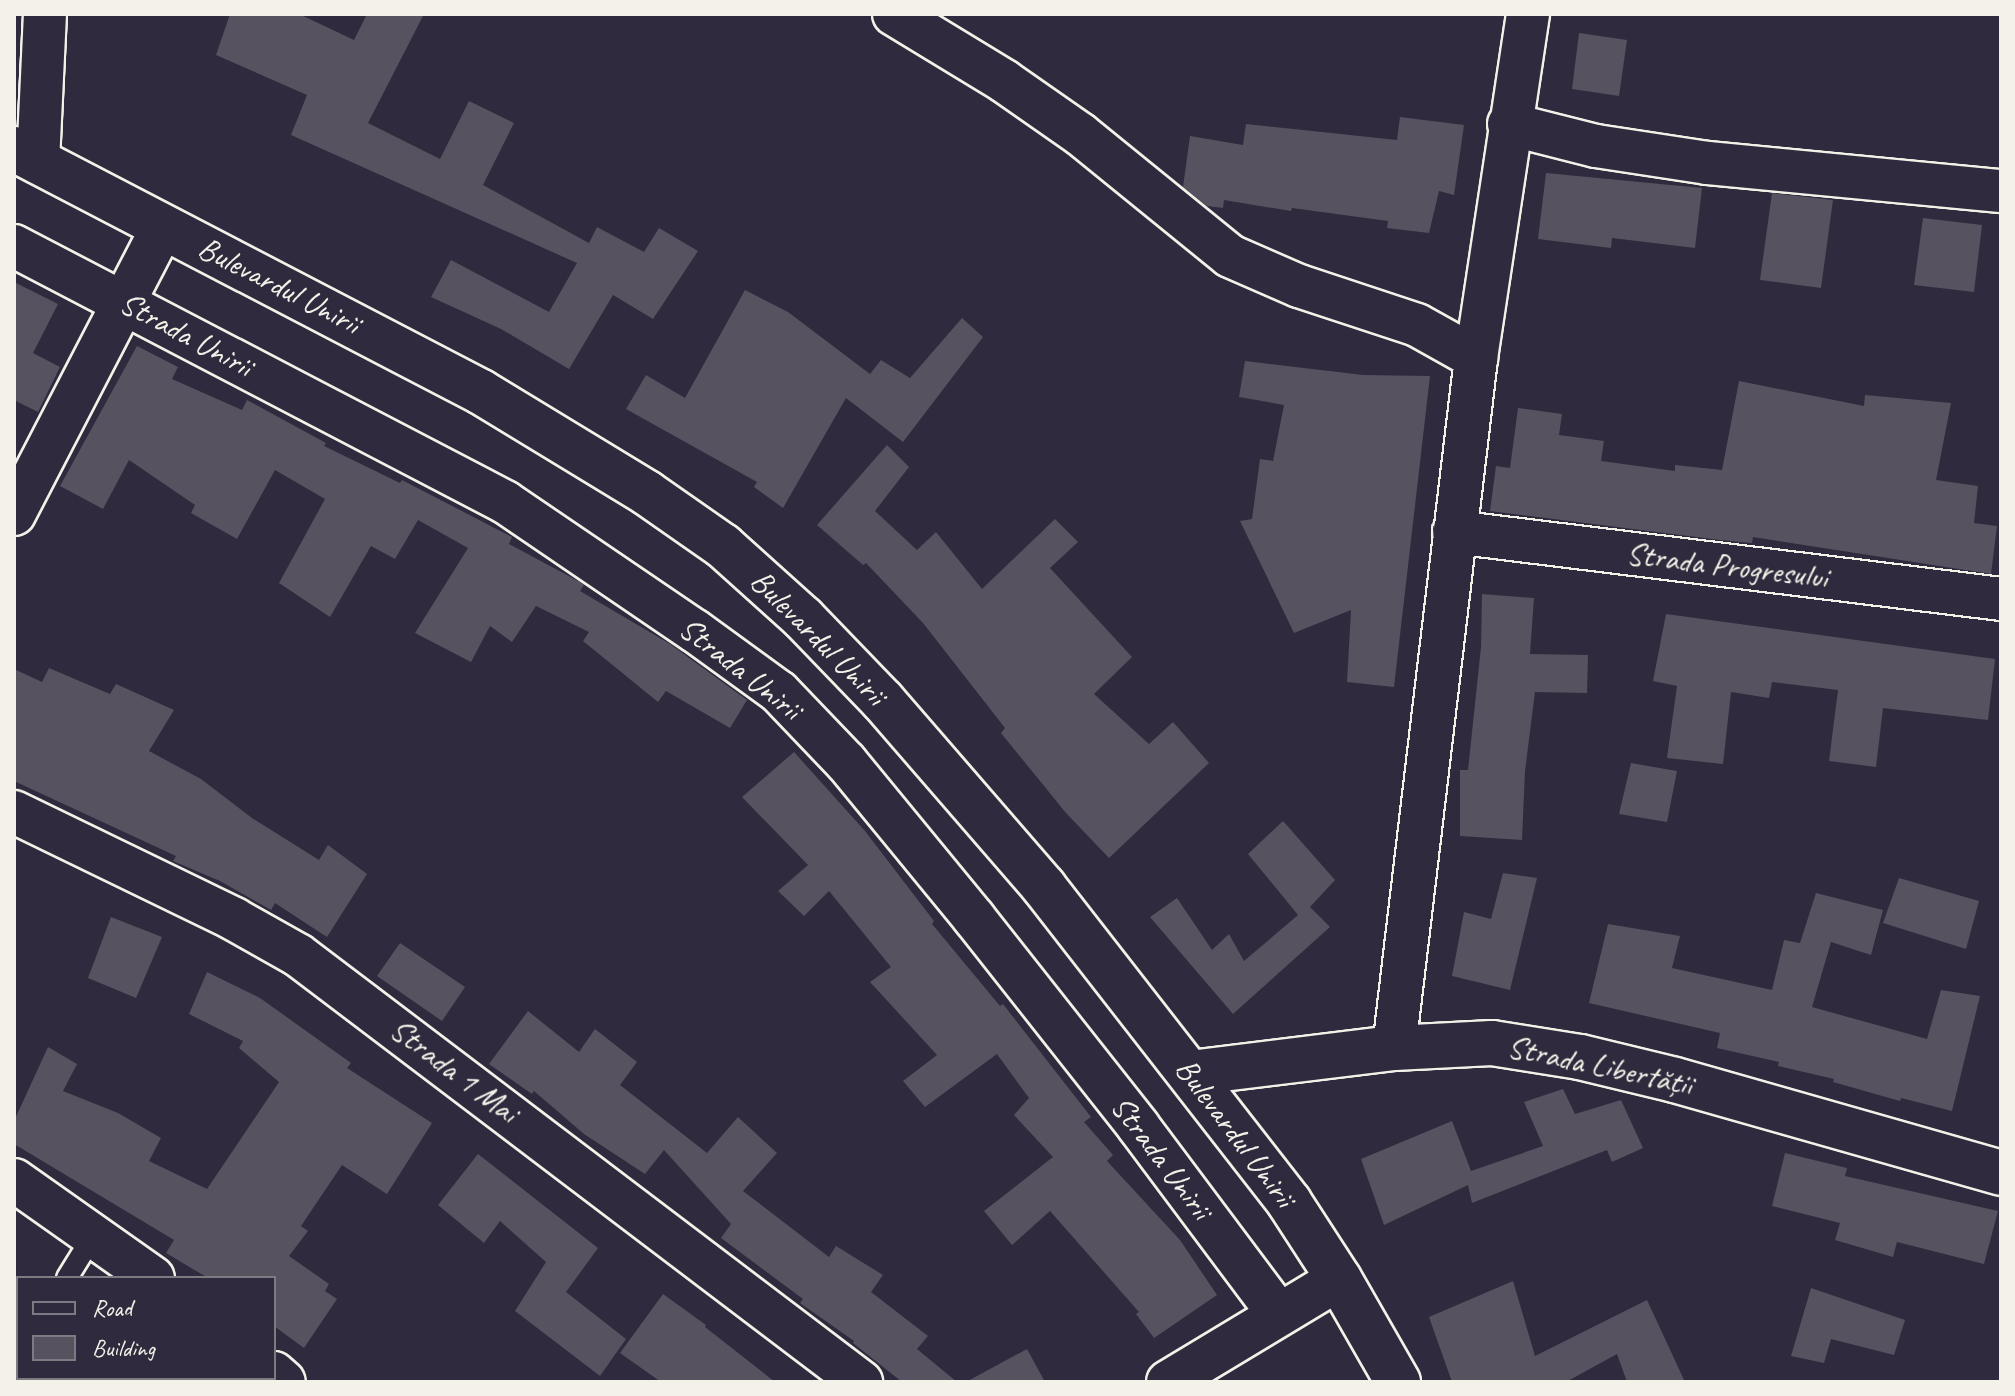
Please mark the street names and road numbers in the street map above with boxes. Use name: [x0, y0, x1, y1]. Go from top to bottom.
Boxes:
street label: Bulevardul Unirii: [192, 229, 366, 343]
street label: Strada Unirii: [113, 284, 259, 386]
street label: Strada Progresului: [1624, 535, 1830, 597]
street label: Bulevardul Unirii: [742, 562, 894, 714]
street label: Strada Unirii: [671, 609, 809, 729]
street label: Strada 1 Mai: [382, 1010, 526, 1132]
street label: Strada Libertății: [1504, 1028, 1696, 1104]
street label: Bulevardul Unirii: [1167, 1051, 1303, 1215]
street label: Strada Unirii: [1102, 1089, 1220, 1227]

